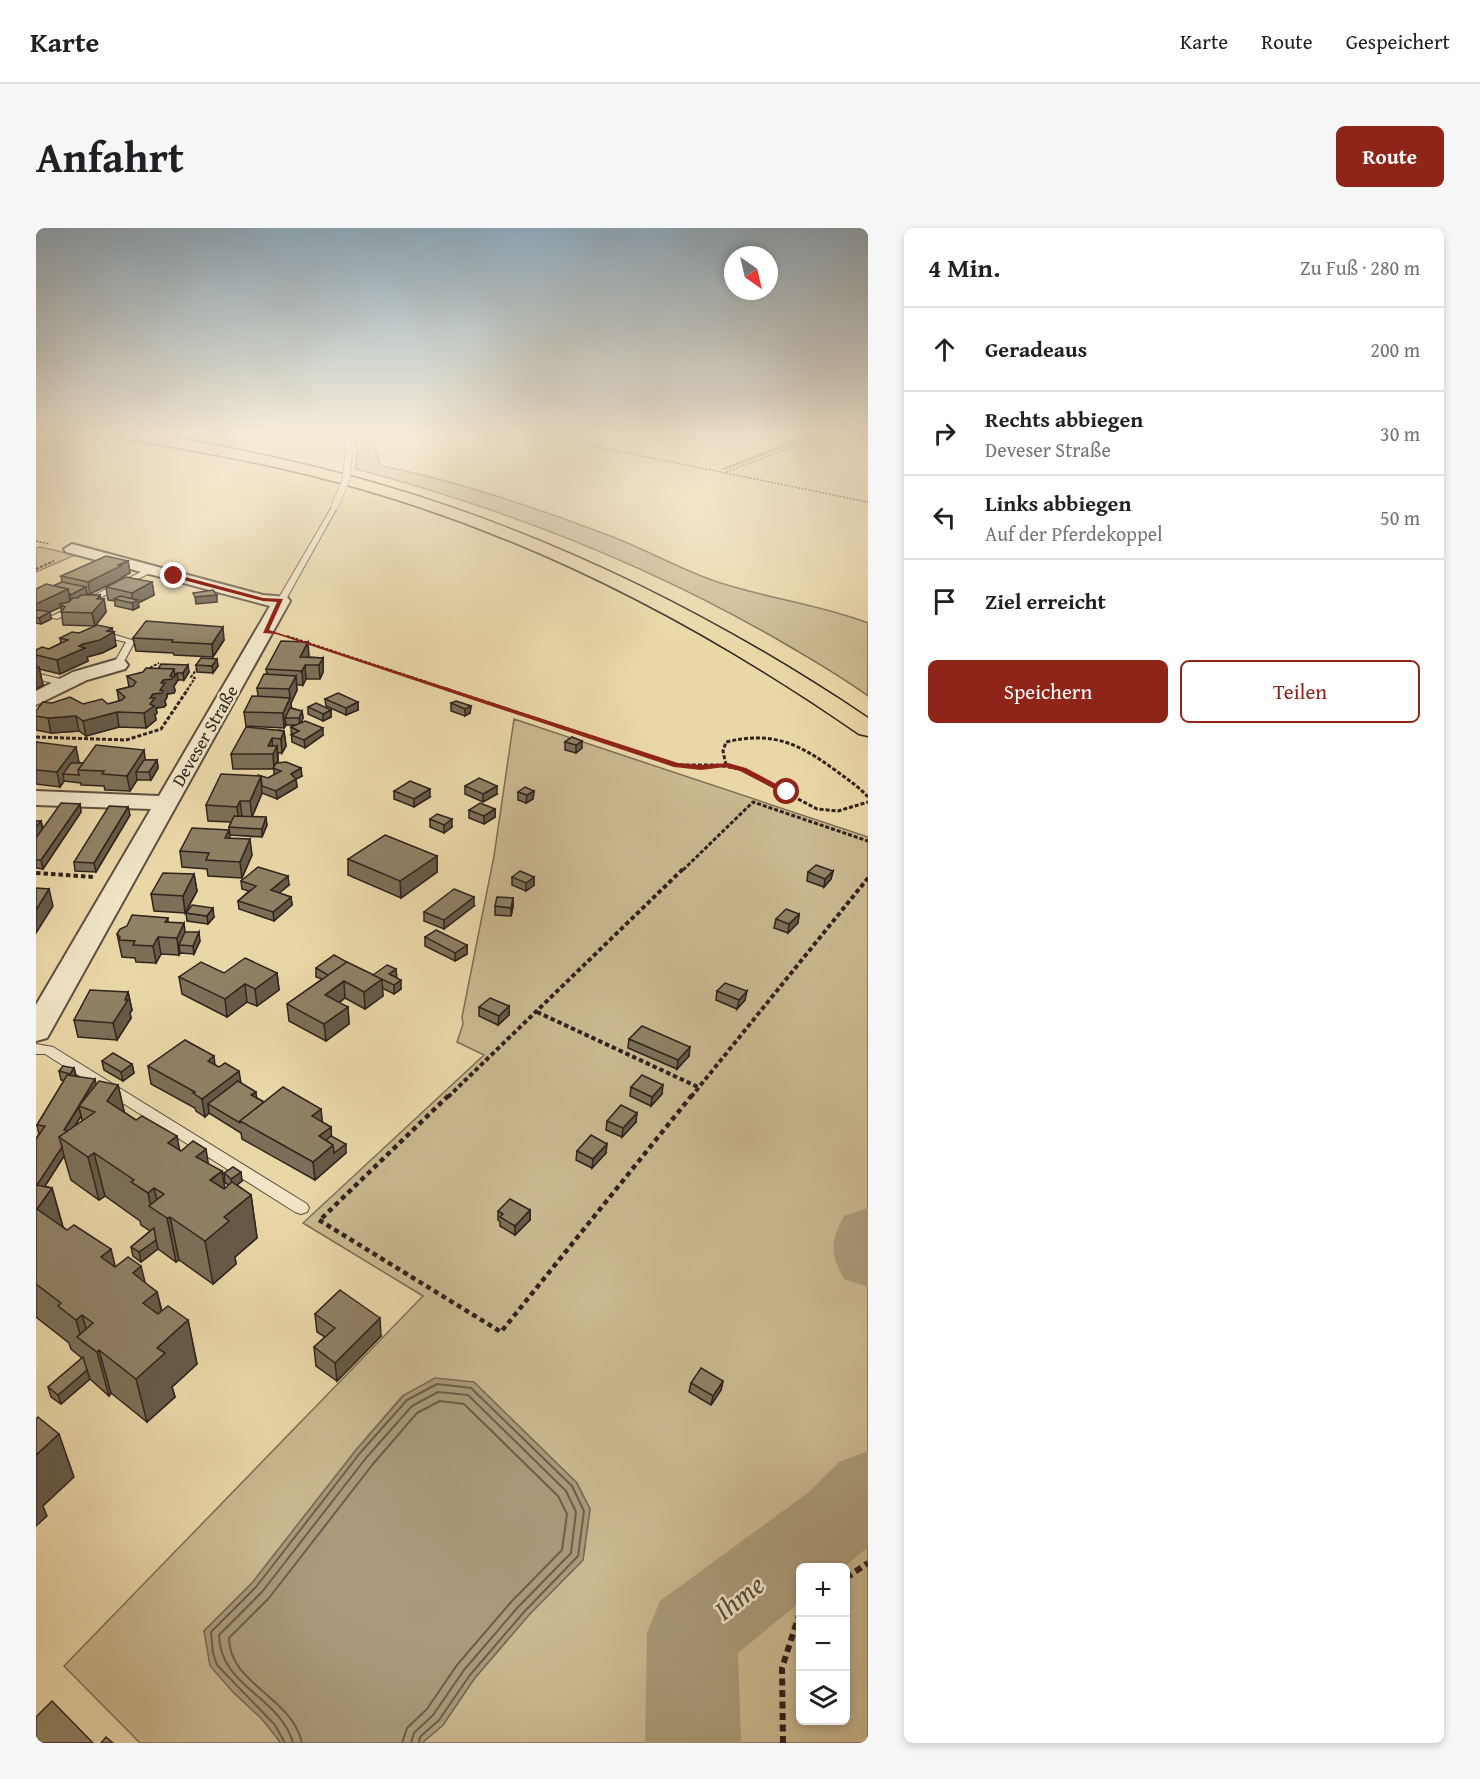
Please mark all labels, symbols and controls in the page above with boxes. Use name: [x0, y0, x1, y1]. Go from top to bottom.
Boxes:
text: Karte: [30, 21, 99, 62]
text: Karte: [1180, 26, 1228, 57]
text: Route: [1261, 26, 1313, 57]
text: Gespeichert: [1346, 26, 1450, 57]
text: Anfahrt: [36, 126, 184, 187]
button: Route: [1336, 126, 1444, 187]
north arrow: [724, 246, 778, 300]
text: 4 Min.: [928, 248, 1000, 287]
text: Zu Fuß · 280 m: [1300, 253, 1420, 282]
icon: ahead: [928, 333, 961, 366]
text: Geradeaus: [985, 333, 1087, 365]
text: 200 m: [1370, 335, 1420, 364]
text: Rechts abbiegen: [985, 403, 1143, 435]
icon: right: [928, 417, 961, 450]
text: 30 m: [1380, 419, 1420, 448]
text: Deveser Straße: [985, 435, 1111, 464]
text: Links abbiegen: [985, 487, 1131, 519]
icon: left: [928, 501, 961, 534]
text: 50 m: [1380, 503, 1420, 532]
text: Auf der Pferdekoppel: [985, 519, 1163, 548]
route end: [160, 562, 186, 588]
icon: arrive: [928, 585, 961, 618]
text: Ziel erreicht: [985, 585, 1106, 617]
button: Speichern: [928, 660, 1168, 723]
button: Teilen: [1180, 660, 1420, 723]
street label: Deveser Straße: [165, 680, 245, 792]
route start: [773, 778, 799, 804]
map controls: [796, 1563, 850, 1725]
button: +: [796, 1563, 850, 1617]
water label: Ihme: [705, 1564, 773, 1629]
button: −: [796, 1617, 850, 1671]
button: layers: [796, 1671, 850, 1725]

